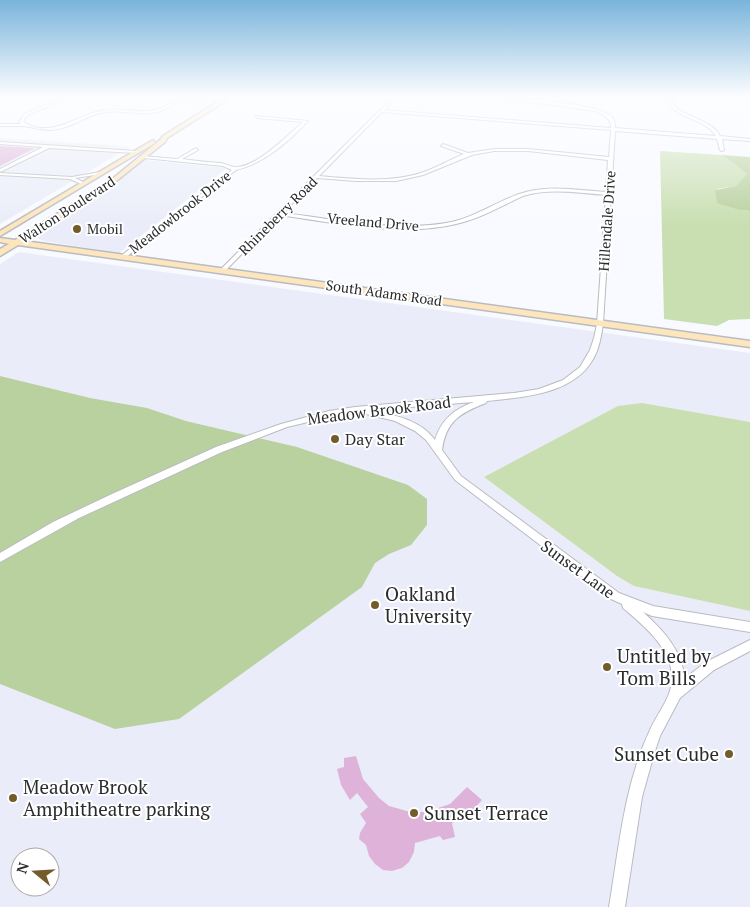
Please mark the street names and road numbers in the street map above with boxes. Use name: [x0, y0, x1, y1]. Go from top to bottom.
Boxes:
street label: Meadowbrook Drive: [125, 166, 235, 257]
street label: Hillendale Drive: [593, 170, 620, 272]
street label: Walton Boulevard: [15, 171, 119, 248]
street label: Rhineberry Road: [234, 172, 321, 259]
street label: Vreeland Drive: [326, 208, 420, 235]
street label: South Adams Road: [325, 275, 444, 310]
street label: Meadow Brook Road: [306, 390, 452, 430]
street label: Sunset Lane: [537, 535, 619, 603]

